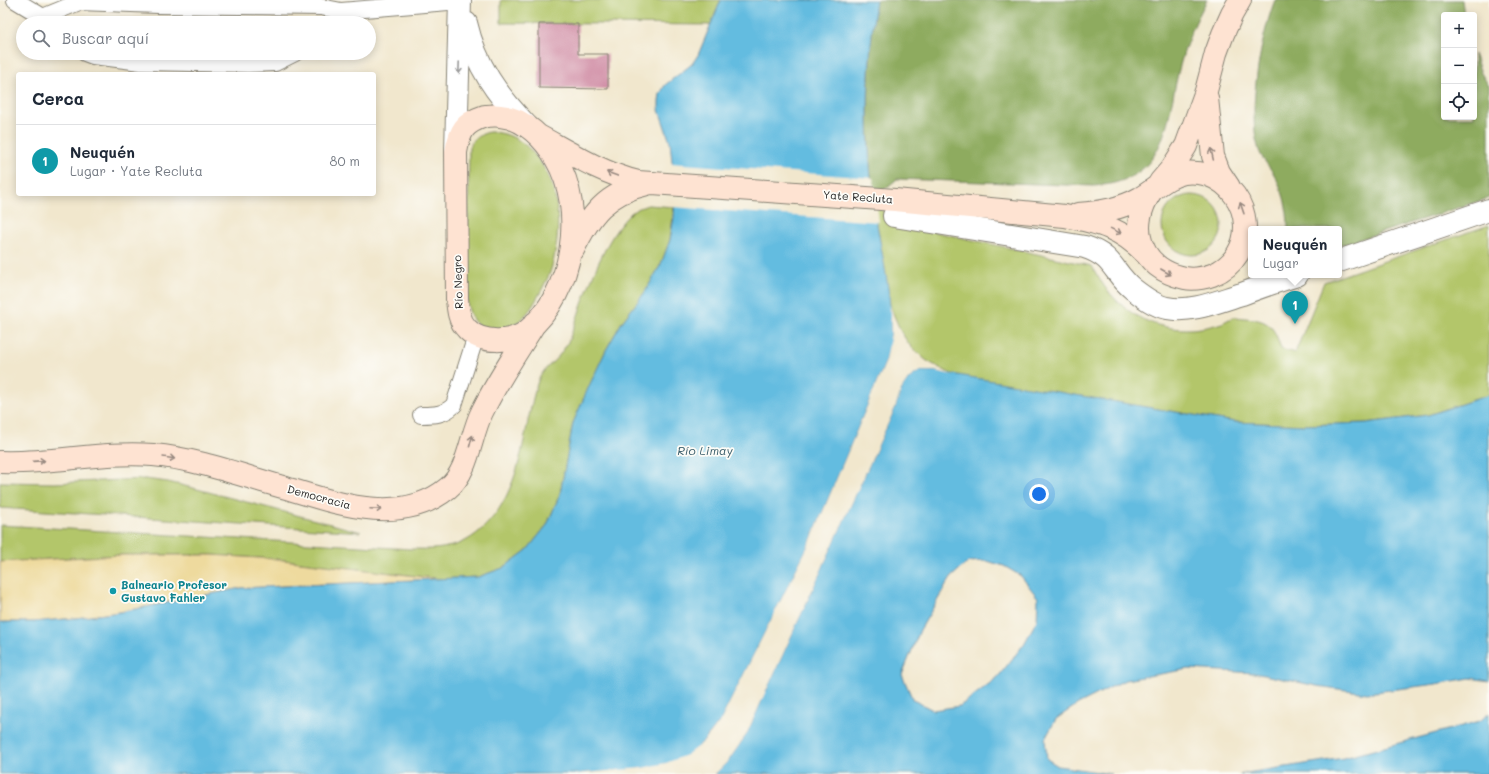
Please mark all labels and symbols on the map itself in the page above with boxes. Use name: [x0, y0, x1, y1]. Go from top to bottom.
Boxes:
one-way arrow: [455, 61, 462, 74]
one-way arrow: [1208, 147, 1216, 160]
one-way arrow: [607, 170, 619, 178]
street label: Yate Recluta: [823, 187, 894, 206]
one-way arrow: [1237, 202, 1245, 214]
one-way arrow: [1110, 228, 1122, 235]
street label: Río Negro: [449, 254, 466, 309]
one-way arrow: [1160, 268, 1172, 276]
pin: 1: [1282, 291, 1308, 324]
one-way arrow: [467, 435, 475, 448]
water label: Río Limay: [677, 442, 734, 458]
one-way arrow: [162, 454, 175, 462]
one-way arrow: [32, 458, 45, 465]
street label: Democracia: [286, 481, 353, 512]
your location: [1029, 484, 1049, 504]
one-way arrow: [369, 505, 382, 512]
place label: Balneario Profesor Gustavo Fahler: [121, 577, 227, 605]
marker: Balneario Profesor Gustavo Fahler: [108, 586, 118, 596]

